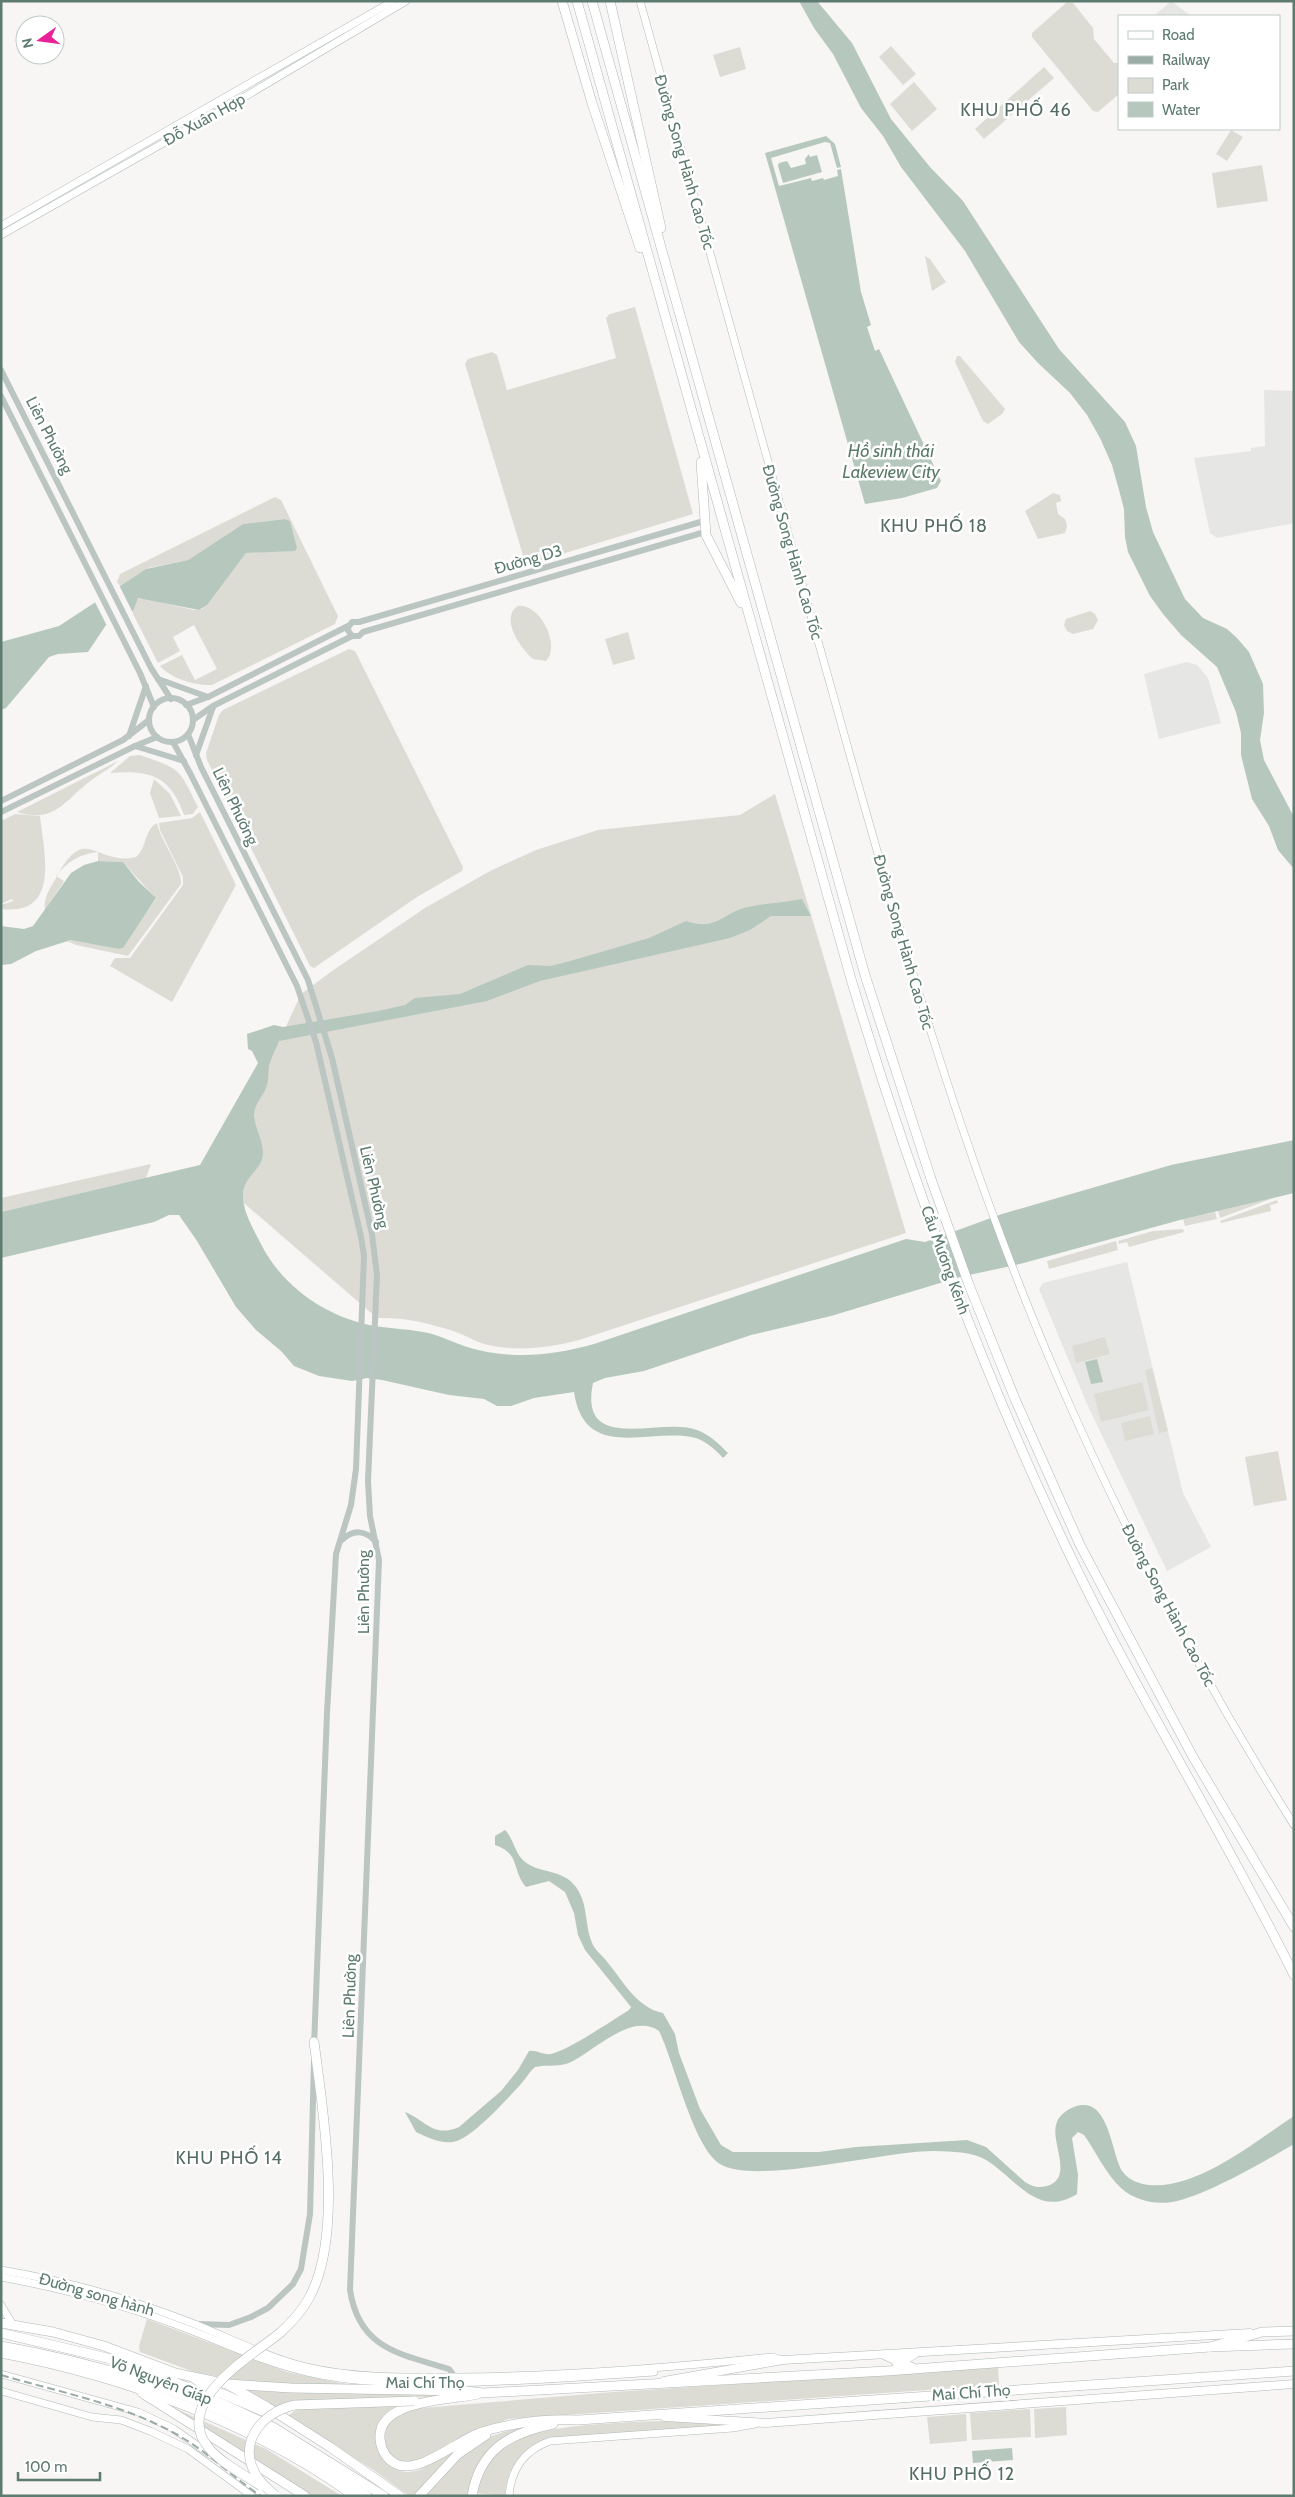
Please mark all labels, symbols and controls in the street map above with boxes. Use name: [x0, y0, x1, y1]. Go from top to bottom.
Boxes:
north arrow: [15, 15, 65, 65]
legend: [1118, 15, 1280, 130]
text: Road: [1162, 26, 1195, 44]
text: N: [17, 36, 37, 50]
text: Railway: [1162, 51, 1211, 69]
street label: Đường Song Hành Cao Tốc: [650, 72, 719, 252]
text: Park: [1162, 76, 1189, 94]
street label: Đỗ Xuân Hợp: [160, 89, 249, 150]
district label: KHU PHỐ 46: [960, 97, 1072, 121]
text: Water: [1162, 101, 1200, 119]
street label: Liên Phường: [22, 393, 78, 478]
water label: Hồ sinh thái Lakeview City: [842, 440, 940, 483]
street label: Đường Song Hành Cao Tốc: [758, 462, 827, 642]
district label: KHU PHỐ 18: [880, 513, 988, 537]
street label: Đường D3: [492, 541, 564, 578]
street label: Liên Phường: [209, 764, 263, 849]
street label: Đường Song Hành Cao Tốc: [869, 852, 938, 1032]
street label: Liên Phường: [356, 1144, 393, 1231]
street label: Cầu Mương Kênh: [917, 1203, 974, 1317]
street label: Đường Song Hành Cao Tốc: [1118, 1521, 1220, 1690]
street label: Liên Phường: [354, 1549, 373, 1634]
street label: Liên Phường: [339, 1953, 360, 2038]
district label: KHU PHỐ 14: [175, 2145, 283, 2169]
street label: Đường song hành: [37, 2269, 157, 2320]
street label: Võ Nguyên Giáp: [107, 2352, 215, 2409]
street label: Mai Chí Thọ: [386, 2373, 465, 2392]
street label: Mai Chí Thọ: [931, 2380, 1011, 2405]
scale bar: [18, 2450, 100, 2482]
text: 100 m: [25, 2458, 67, 2476]
district label: KHU PHỐ 12: [909, 2461, 1015, 2485]

